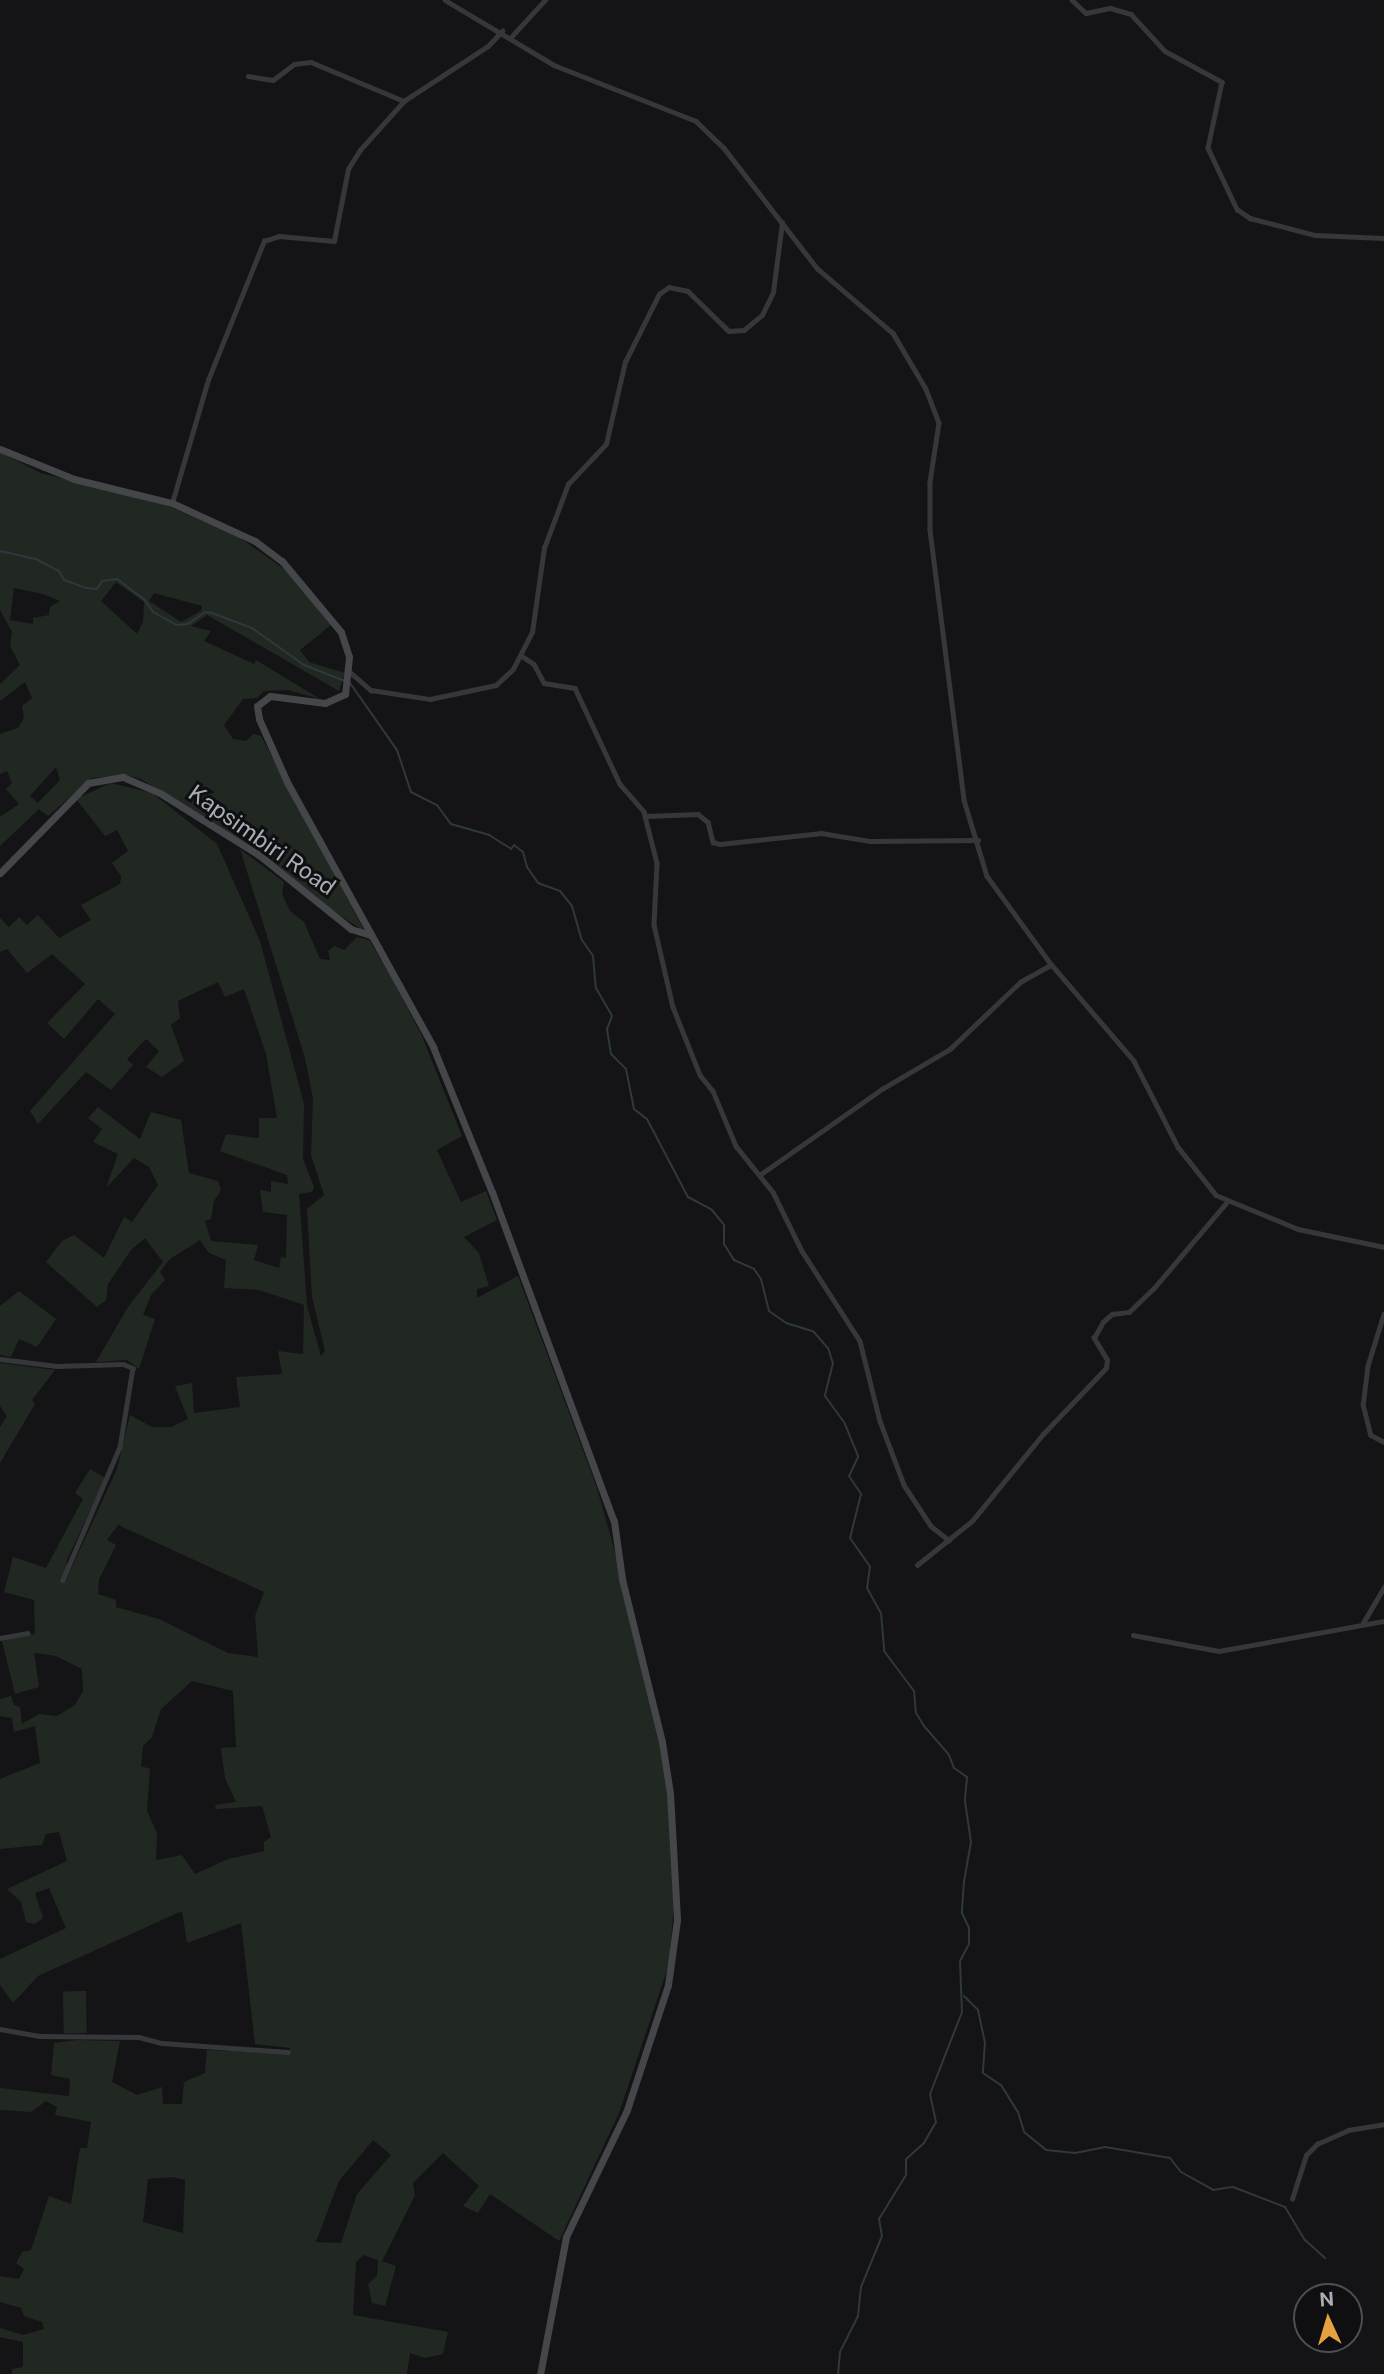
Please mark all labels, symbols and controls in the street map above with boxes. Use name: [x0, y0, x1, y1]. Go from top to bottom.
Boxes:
street label: Kapsimbiri Road: [183, 779, 341, 901]
north arrow: [1293, 2283, 1363, 2353]
text: N: [1318, 2288, 1335, 2311]

